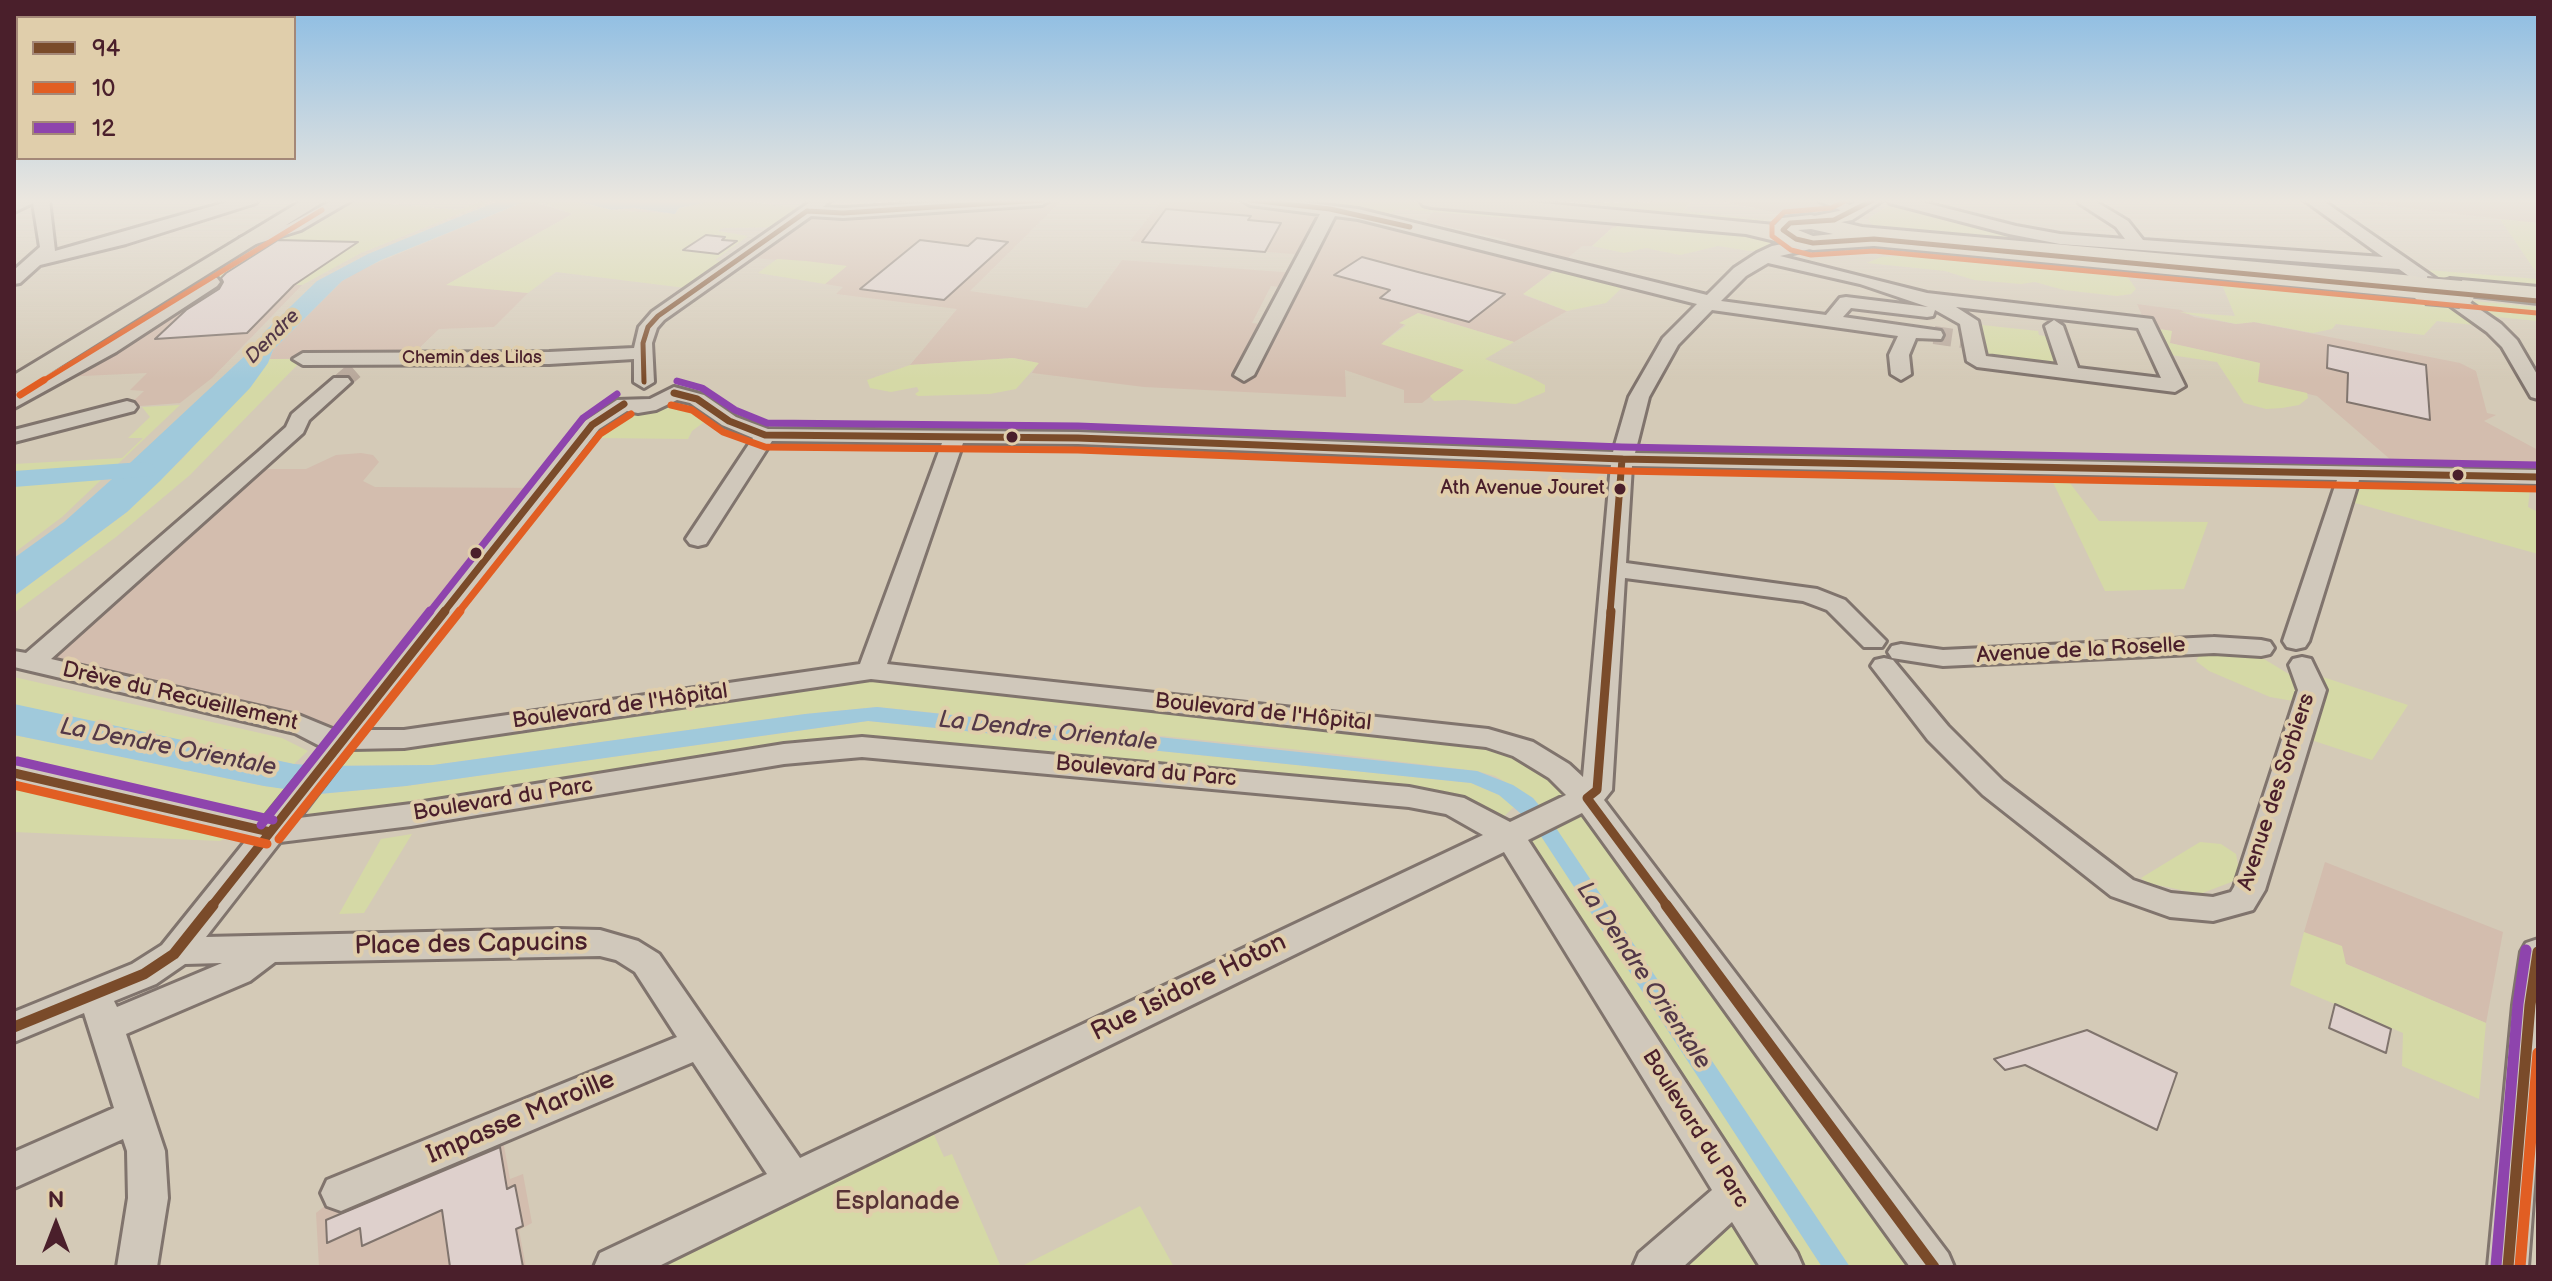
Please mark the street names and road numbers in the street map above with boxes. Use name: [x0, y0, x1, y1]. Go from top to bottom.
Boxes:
street label: Chemin des Lilas: [402, 347, 542, 369]
street label: Avenue de la Roselle: [1976, 632, 2186, 670]
street label: Drève du Recueillement: [60, 657, 300, 737]
street label: Boulevard de l'Hôpital: [511, 679, 729, 735]
street label: Boulevard de l'Hôpital: [1154, 689, 1372, 737]
street label: Avenue des Sorbiers: [2233, 690, 2321, 894]
street label: Boulevard du Parc: [1054, 751, 1238, 793]
street label: Boulevard du Parc: [411, 773, 595, 827]
street label: Place des Capucins: [354, 927, 588, 963]
street label: Rue Isidore Hoton: [1086, 927, 1292, 1049]
street label: Boulevard du Parc: [1636, 1045, 1754, 1213]
street label: Impasse Maroille: [422, 1064, 620, 1172]

